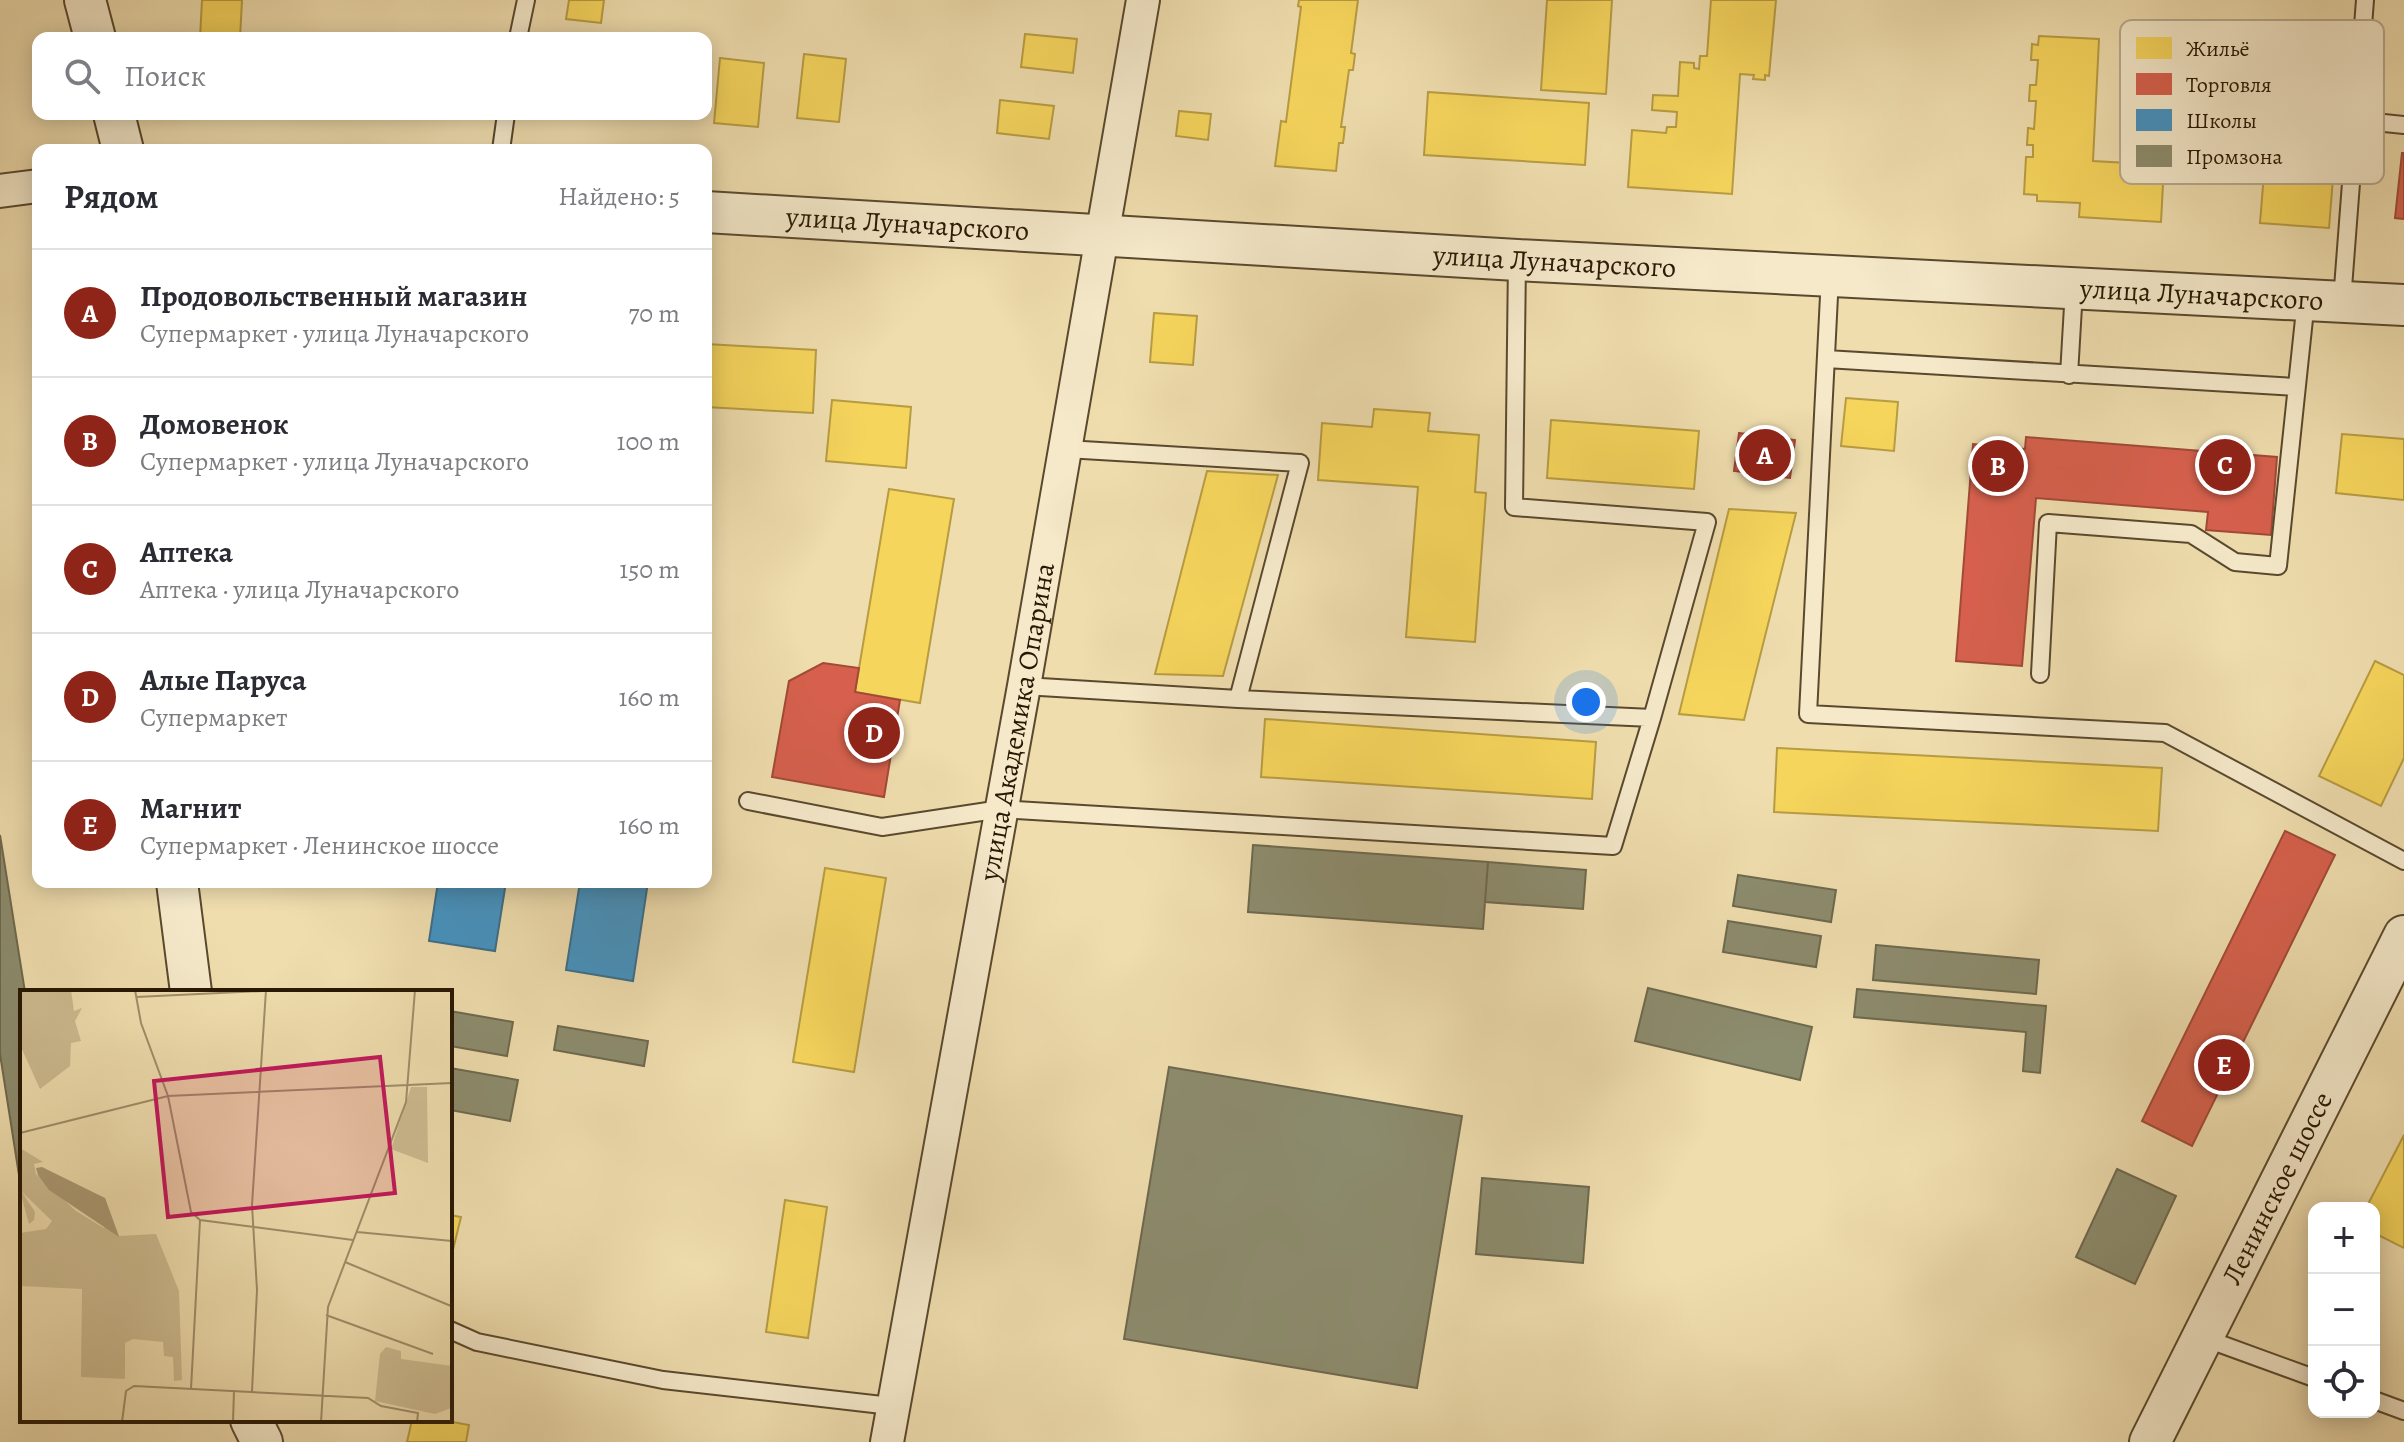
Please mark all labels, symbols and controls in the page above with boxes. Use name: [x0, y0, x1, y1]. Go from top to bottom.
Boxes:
legend: [2120, 20, 2384, 184]
search box: [32, 32, 712, 120]
text: Жильё: [2186, 34, 2250, 64]
icon: search: [60, 54, 104, 98]
text: Поиск: [124, 56, 206, 96]
text: Торговля: [2186, 70, 2272, 100]
text: Школы: [2186, 106, 2257, 136]
text: Промзона: [2186, 142, 2283, 172]
text: Рядом: [64, 173, 158, 220]
text: Найдено: 5: [558, 179, 680, 214]
street label: улица Луначарского: [784, 198, 1030, 250]
street label: улица Луначарского: [1431, 236, 1677, 287]
street label: улица Луначарского: [2078, 270, 2324, 320]
text: Продовольственный магазин: [140, 276, 528, 316]
text: A: [82, 296, 98, 331]
text: 70 m: [628, 296, 680, 331]
text: Супермаркет · улица Луначарского: [140, 316, 529, 351]
text: Домовенок: [140, 404, 289, 444]
text: B: [82, 424, 98, 459]
text: 100 m: [617, 424, 680, 459]
pin: A: [1739, 425, 1791, 485]
pin: C: [2199, 435, 2251, 495]
pin: B: [1972, 436, 2024, 496]
text: Супермаркет · улица Луначарского: [140, 444, 529, 479]
text: Аптека: [140, 532, 233, 572]
text: C: [82, 552, 98, 587]
text: 150 m: [619, 552, 680, 587]
street label: улица Академика Опарина: [970, 560, 1064, 885]
text: Аптека · улица Луначарского: [140, 572, 459, 607]
text: Алые Паруса: [140, 660, 307, 700]
text: D: [81, 680, 99, 715]
text: 160 m: [618, 680, 680, 715]
your location: [1566, 682, 1606, 722]
text: Супермаркет: [140, 700, 288, 735]
pin: D: [848, 703, 900, 763]
text: Магнит: [140, 788, 241, 828]
text: E: [82, 808, 98, 843]
text: 160 m: [618, 808, 680, 843]
text: Супермаркет · Ленинское шоссе: [140, 828, 499, 863]
inset map: [20, 990, 452, 1422]
pin: E: [2198, 1035, 2250, 1095]
street label: Ленинское шоссе: [2213, 1085, 2342, 1291]
map controls: [2308, 1202, 2380, 1418]
button: +: [2308, 1202, 2380, 1274]
button: −: [2308, 1274, 2380, 1346]
button: locate: [2308, 1346, 2380, 1418]

